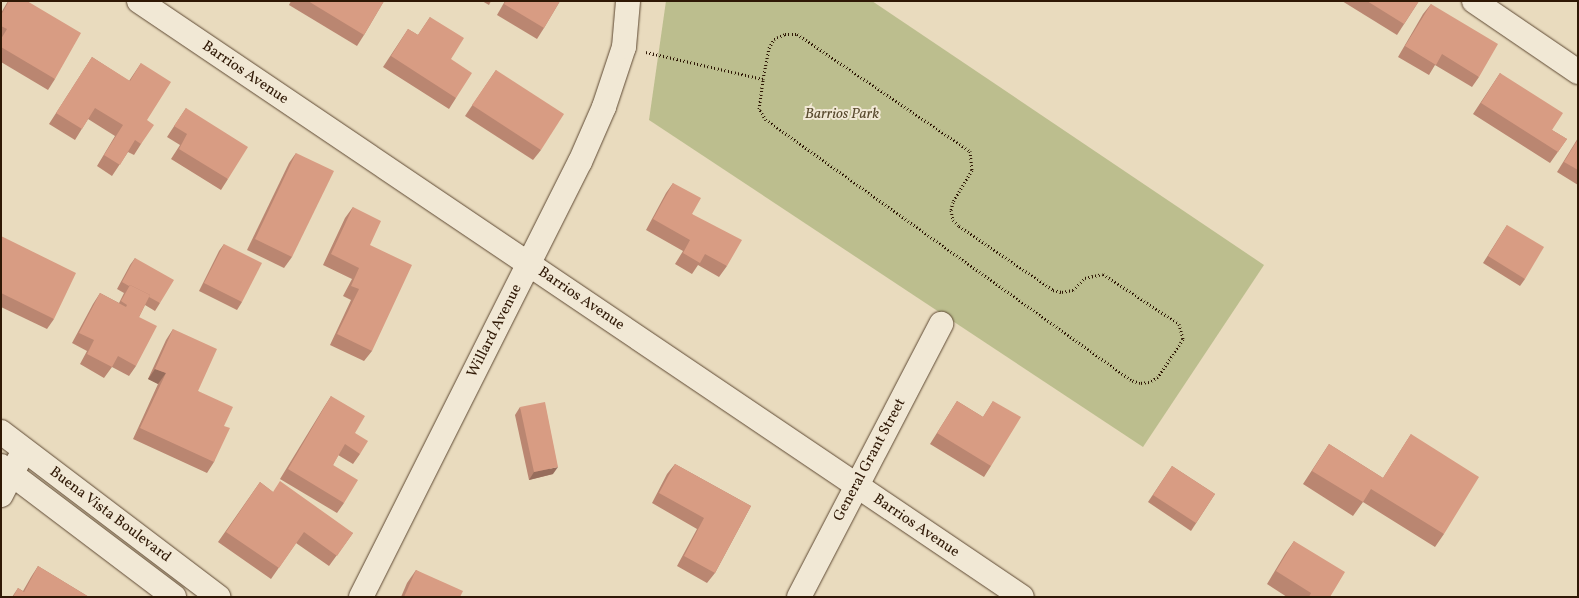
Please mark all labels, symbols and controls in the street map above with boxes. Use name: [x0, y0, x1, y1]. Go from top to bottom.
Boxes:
street label: Barrios Avenue: [198, 37, 292, 109]
park label: Barrios Park: [805, 106, 879, 124]
street label: Barrios Avenue: [534, 263, 628, 335]
street label: Willard Avenue: [464, 281, 526, 381]
street label: General Grant Street: [830, 395, 910, 525]
street label: Buena Vista Boulevard: [46, 463, 174, 567]
street label: Barrios Avenue: [869, 490, 963, 562]

